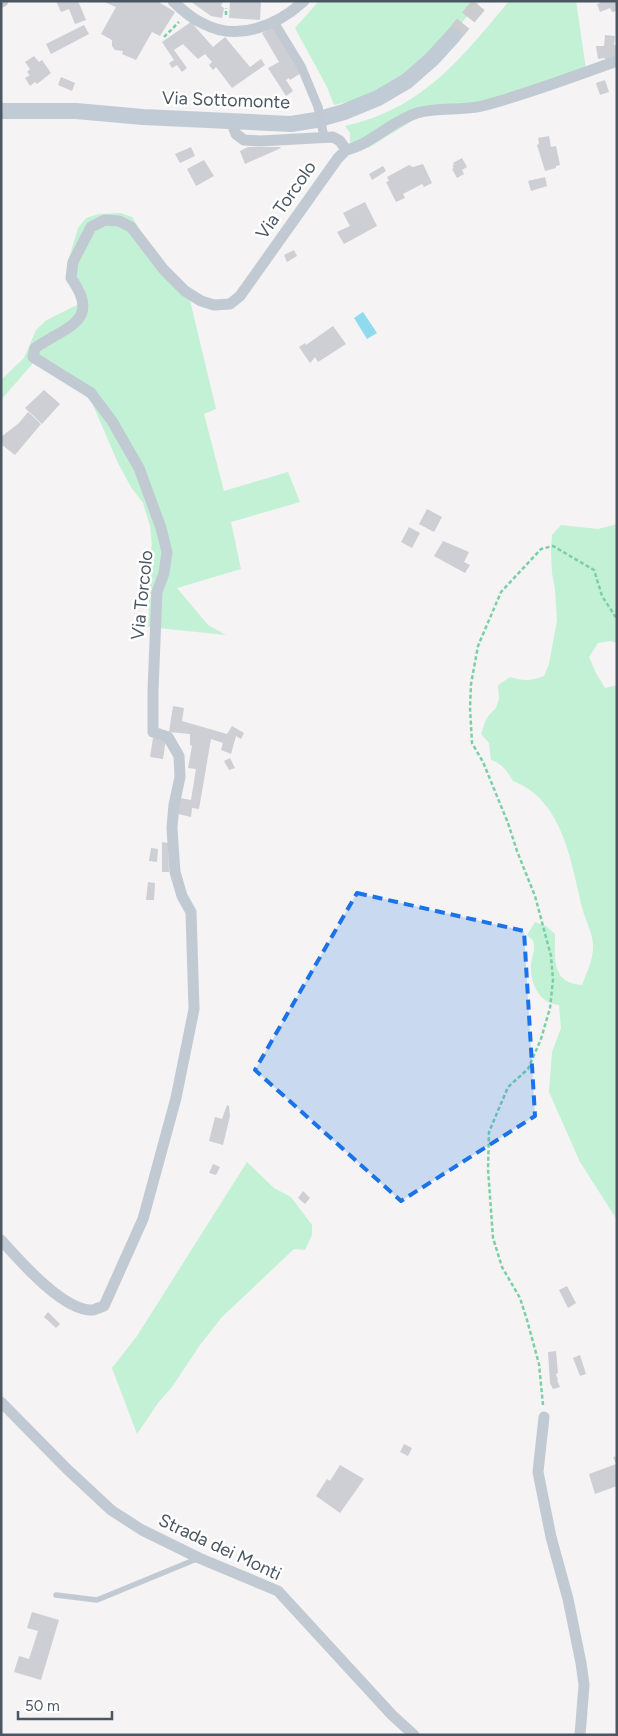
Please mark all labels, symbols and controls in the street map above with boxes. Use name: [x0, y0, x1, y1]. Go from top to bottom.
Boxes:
street label: Via Sottomonte: [162, 87, 291, 113]
street label: Via Torcolo: [251, 157, 321, 243]
street label: Via Torcolo: [126, 549, 158, 641]
street label: Strada dei Monti: [155, 1509, 285, 1585]
scale bar: [18, 1688, 111, 1720]
text: 50 m: [25, 1697, 60, 1715]

